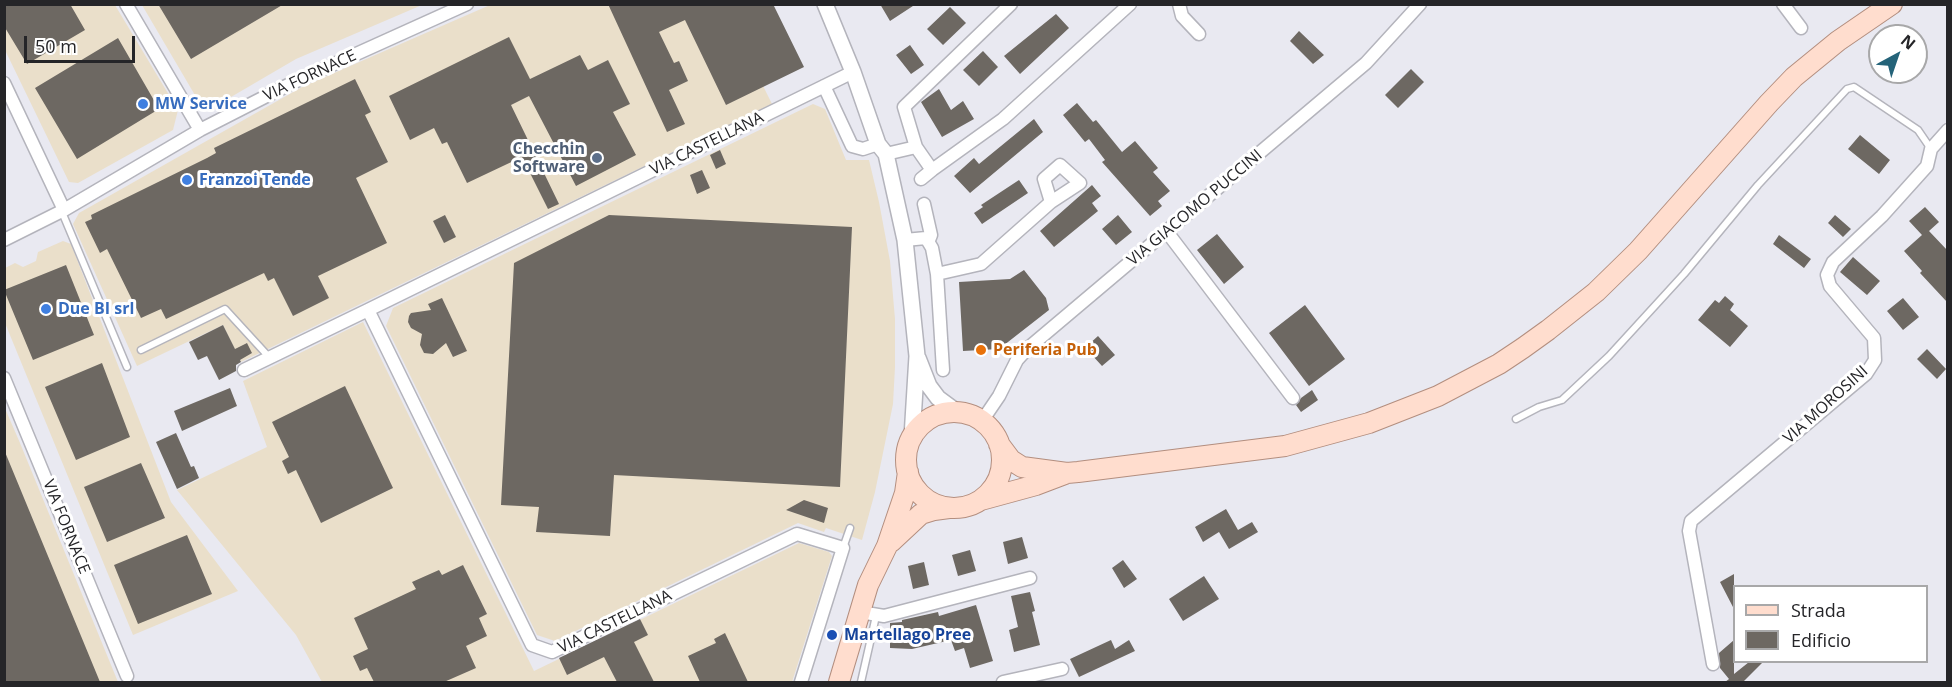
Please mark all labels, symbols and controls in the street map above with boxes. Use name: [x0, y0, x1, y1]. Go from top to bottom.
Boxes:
scale bar: [27, 24, 138, 62]
north arrow: [1868, 24, 1928, 84]
text: N: [1896, 29, 1920, 54]
text: 50 m: [35, 34, 77, 58]
street label: VIA FORNACE: [261, 46, 359, 106]
place label: MW Service: [155, 94, 247, 114]
marker: MW Service: [136, 97, 150, 111]
street label: VIA CASTELLANA: [647, 108, 767, 180]
place label: Checchin Software: [512, 139, 585, 177]
street label: VIA GIACOMO PUCCINI: [1124, 146, 1266, 270]
marker: Checchin Software: [590, 151, 604, 165]
place label: Franzoi Tende: [199, 170, 311, 190]
marker: Franzoi Tende: [180, 173, 194, 187]
place label: Due BI srl: [58, 299, 134, 319]
marker: Due BI srl: [39, 302, 53, 316]
place label: Periferia Pub: [993, 340, 1097, 360]
marker: Periferia Pub: [974, 343, 988, 357]
street label: VIA MOROSINI: [1780, 362, 1872, 448]
street label: VIA FORNACE: [38, 477, 94, 577]
legend: [1733, 585, 1928, 663]
street label: VIA CASTELLANA: [555, 586, 675, 658]
text: Strada: [1791, 598, 1846, 622]
place label: Martellago Pree: [844, 625, 971, 645]
marker: Martellago Pree: [825, 628, 839, 642]
text: Edificio: [1791, 628, 1851, 652]

